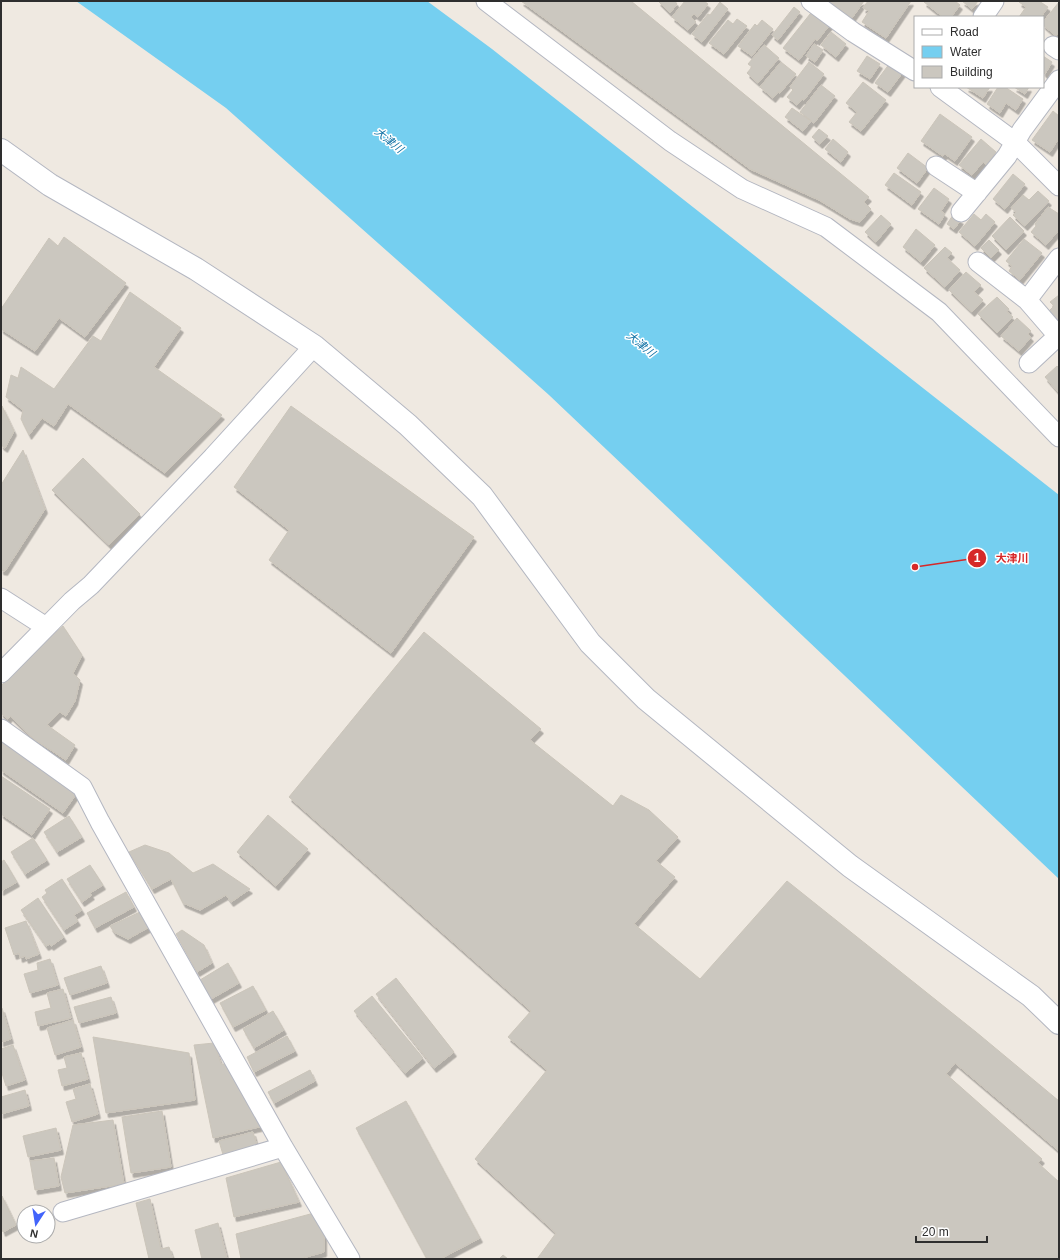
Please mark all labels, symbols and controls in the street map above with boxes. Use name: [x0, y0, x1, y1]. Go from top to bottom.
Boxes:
legend: [914, 16, 1044, 88]
text: Road: [950, 25, 979, 39]
text: Water: [950, 45, 982, 59]
text: Building: [950, 65, 993, 79]
water label: 大津川: [372, 125, 406, 156]
water label: 大津川: [624, 329, 658, 360]
callout: 大津川: [967, 547, 1036, 570]
text: 1: [974, 551, 981, 565]
text: 大津川: [996, 552, 1029, 564]
north arrow: [16, 1204, 56, 1244]
scale bar: [916, 1218, 987, 1244]
text: 20 m: [922, 1225, 949, 1239]
text: N: [29, 1227, 39, 1240]

